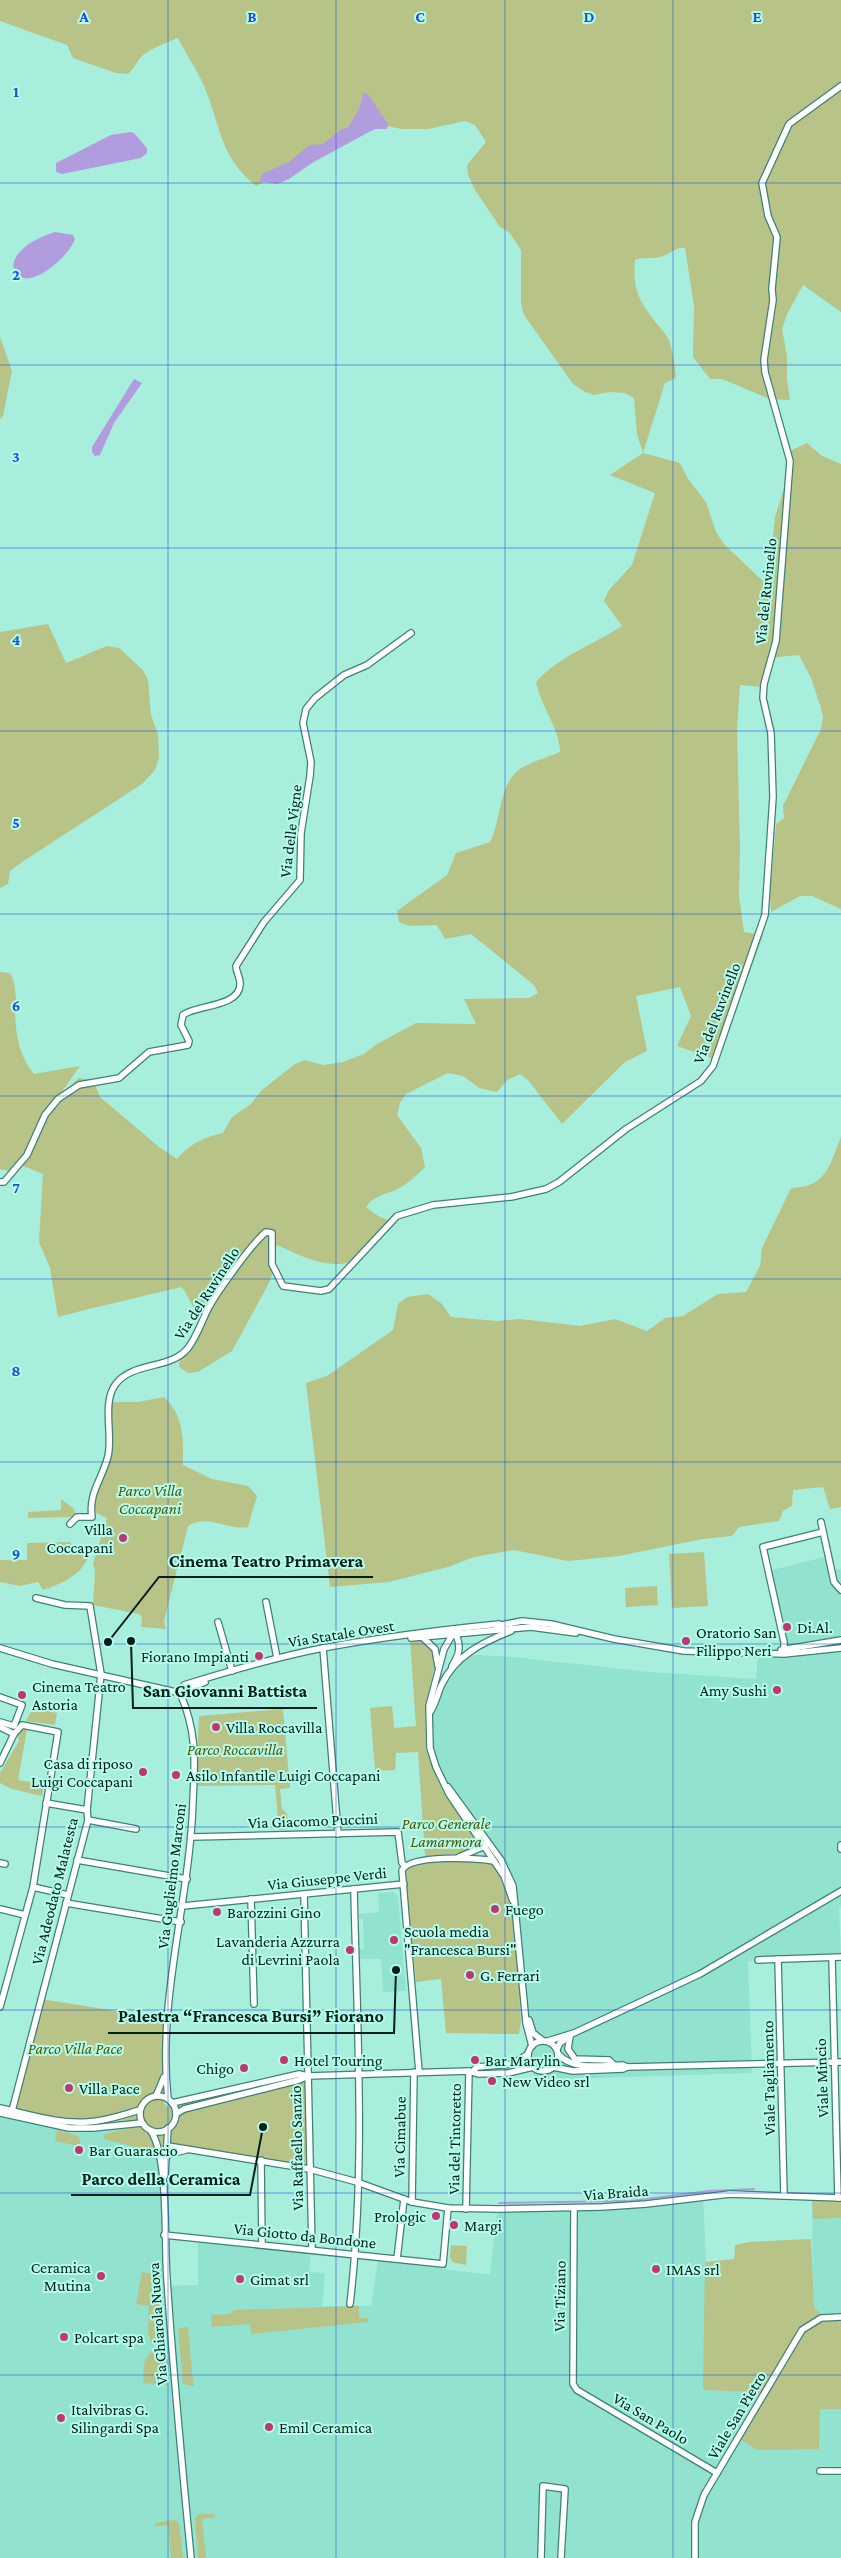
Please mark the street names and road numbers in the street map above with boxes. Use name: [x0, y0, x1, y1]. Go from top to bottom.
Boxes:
street label: Via del Ruvinello: [751, 537, 780, 645]
street label: Via delle Vigne: [276, 783, 306, 879]
street label: Via del Ruvinello: [689, 960, 744, 1066]
street label: Via del Ruvinello: [170, 1244, 243, 1343]
street label: Via Statale Ovest: [287, 1617, 396, 1650]
street label: Via Guglielmo Marconi: [154, 1802, 190, 1950]
street label: Via Giacomo Puccini: [248, 1810, 378, 1831]
street label: Via Adeodato Malatesta: [28, 1815, 81, 1967]
street label: Via Giuseppe Verdi: [267, 1864, 388, 1894]
street label: Viale Tagliamento: [759, 2020, 779, 2136]
street label: Viale Mincio: [812, 2038, 831, 2118]
street label: Via del Tintoretto: [445, 2083, 464, 2195]
street label: Via Raffaello Sanzio: [287, 2085, 306, 2211]
street label: Via Cimabue: [390, 2096, 409, 2178]
street label: Via Braida: [583, 2182, 650, 2203]
street label: Via Giotto da Bondone: [233, 2220, 377, 2251]
street label: Via Tiziano: [550, 2260, 569, 2332]
street label: Via Ghiarola Nuova: [145, 2261, 170, 2386]
street label: Viale San Pietro: [704, 2368, 769, 2462]
street label: Via San Paolo: [610, 2389, 692, 2448]

